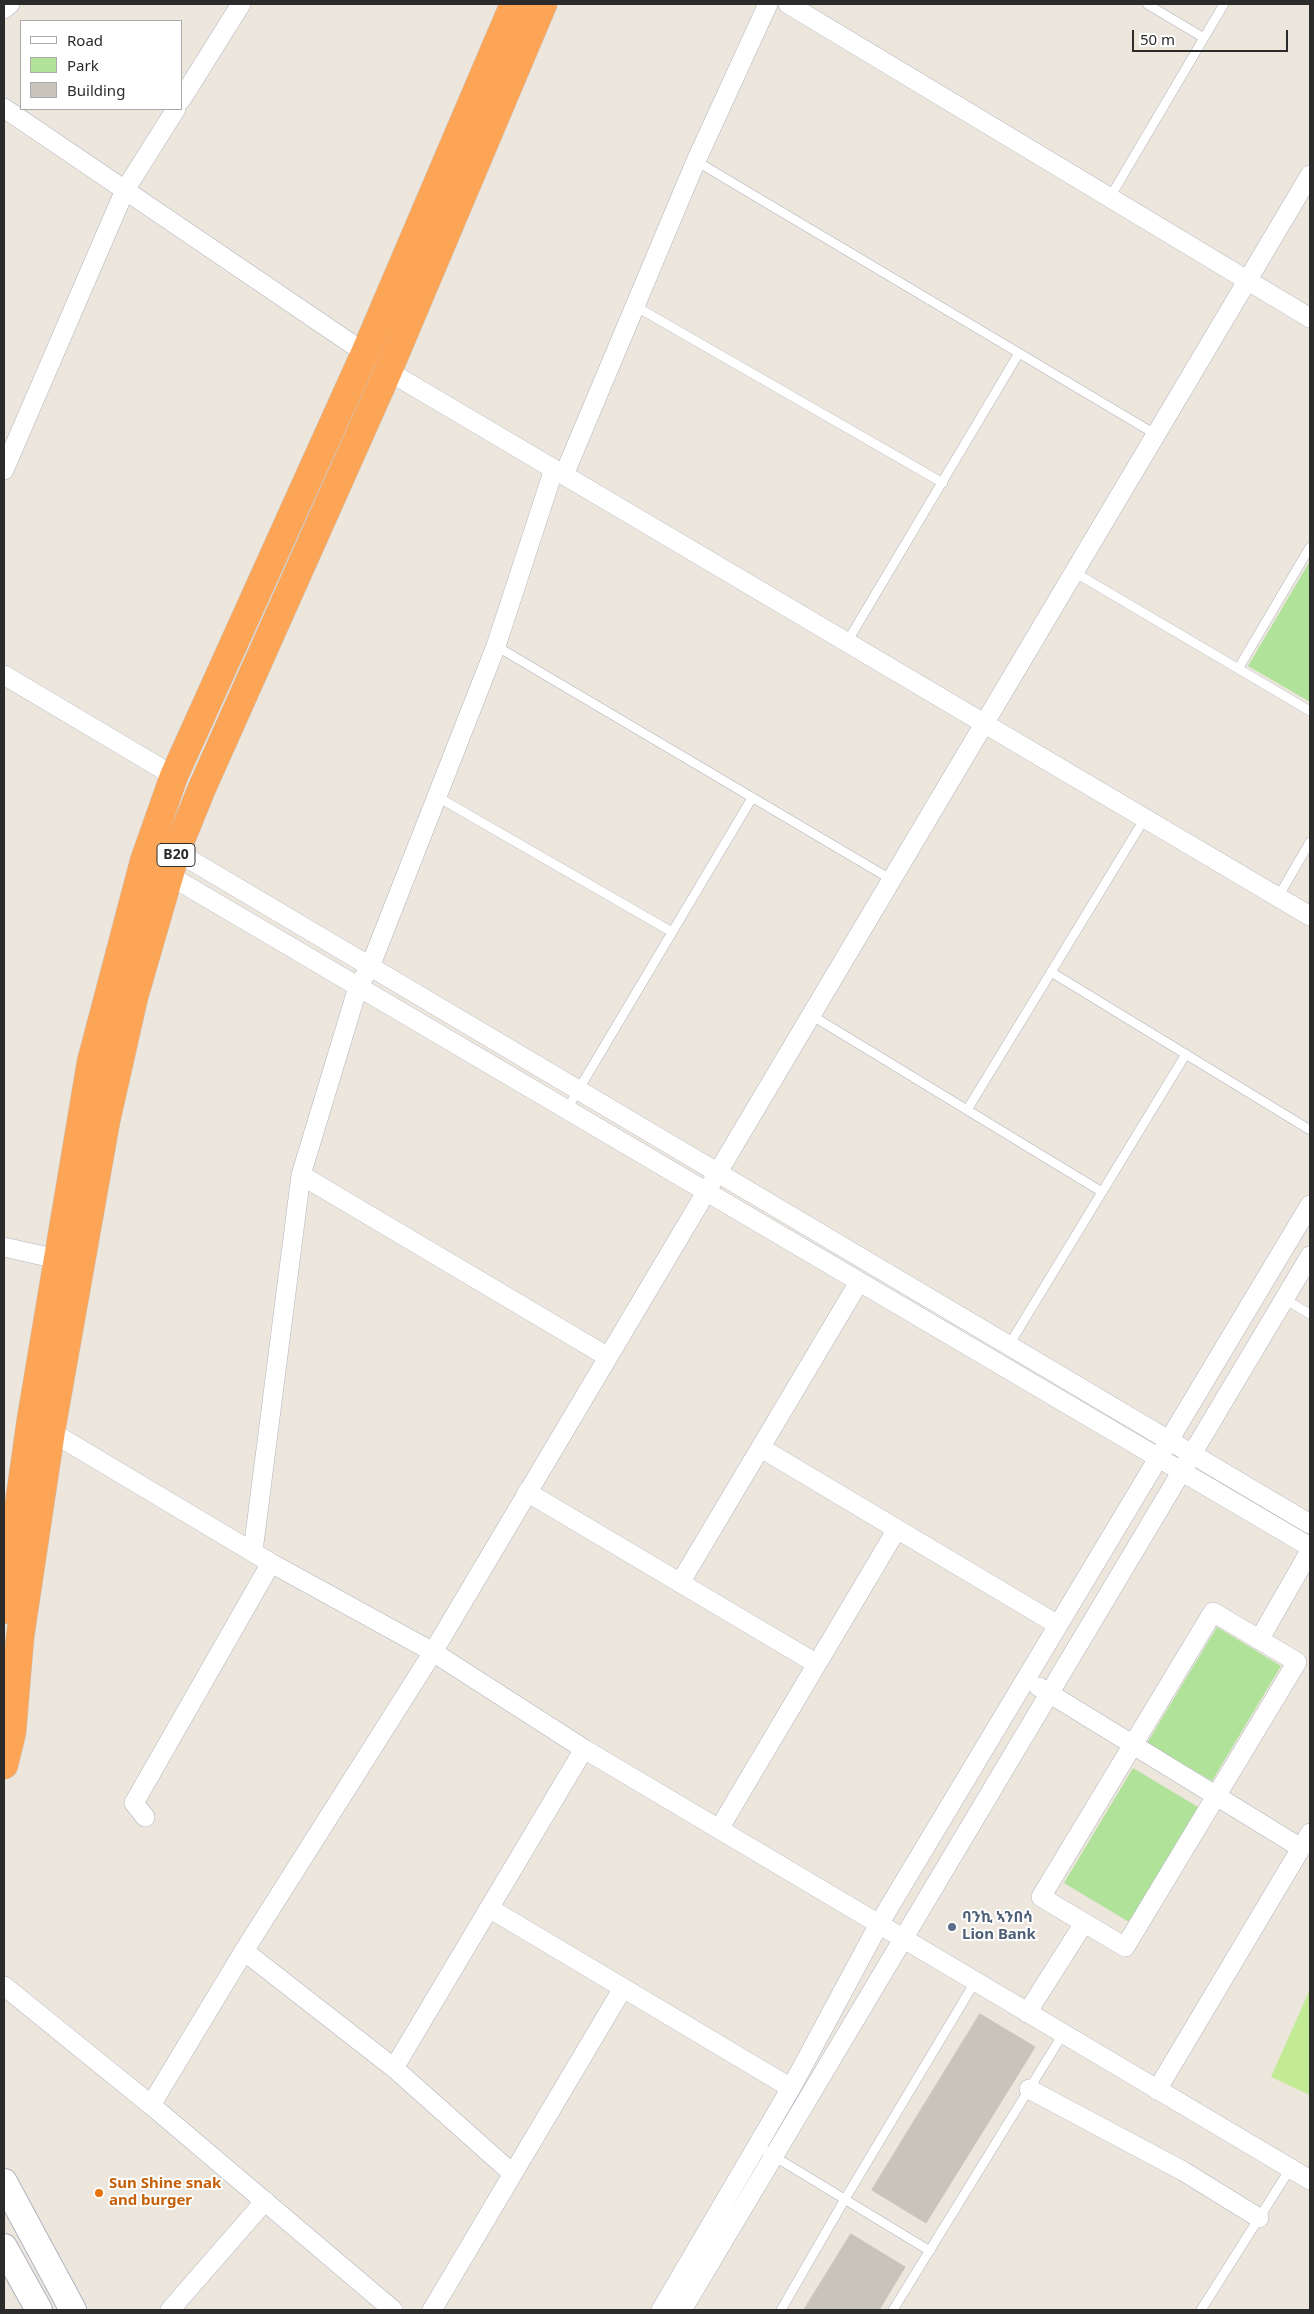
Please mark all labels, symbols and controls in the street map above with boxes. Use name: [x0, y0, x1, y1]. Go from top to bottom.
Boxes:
legend: [20, 20, 182, 110]
scale bar: [1134, 20, 1290, 52]
text: 50 m: [1140, 29, 1175, 49]
text: Road: [67, 30, 103, 50]
text: Park: [67, 55, 99, 75]
text: Building: [67, 80, 125, 100]
road number: B20: [157, 844, 195, 866]
place label: ባንኪ ኣንበሳ Lion Bank: [962, 1909, 1036, 1944]
marker: ባንኪ ኣንበሳ Lion Bank: [946, 1921, 958, 1933]
place label: Sun Shine snak and burger: [109, 2175, 221, 2210]
marker: Sun Shine snak and burger: [93, 2187, 105, 2199]

